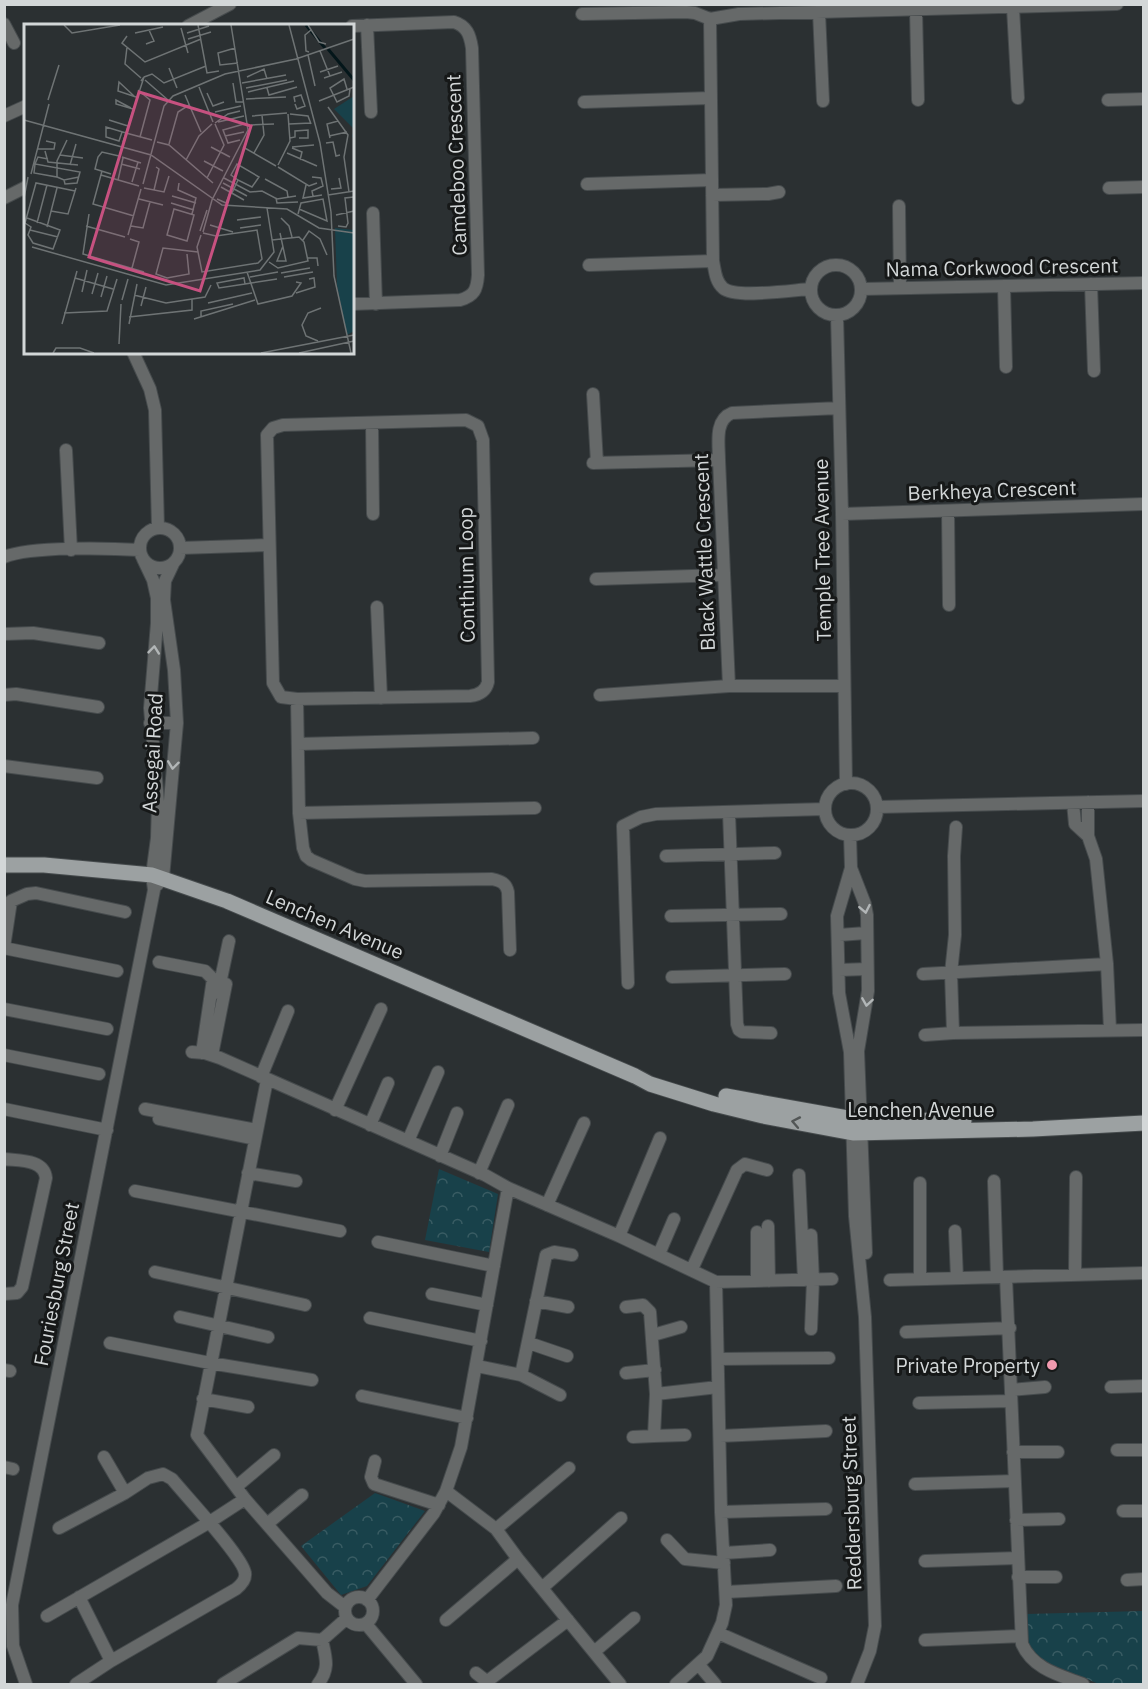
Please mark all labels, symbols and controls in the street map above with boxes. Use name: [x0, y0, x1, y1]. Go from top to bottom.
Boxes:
inset map: [24, 24, 354, 354]
street label: Camdeboo Crescent: [439, 74, 473, 256]
street label: Nama Corkwood Crescent: [885, 251, 1119, 283]
street label: Black Wattle Crescent: [687, 453, 721, 651]
street label: Temple Tree Avenue: [807, 458, 837, 642]
street label: Berkheya Crescent: [907, 474, 1077, 506]
street label: Conthium Loop: [451, 507, 481, 643]
one-way arrow: [147, 645, 160, 654]
street label: Assegai Road: [135, 692, 169, 814]
one-way arrow: [168, 760, 180, 769]
street label: Lenchen Avenue: [262, 883, 408, 965]
one-way arrow: [858, 904, 871, 914]
one-way arrow: [861, 997, 873, 1006]
street label: Lenchen Avenue: [847, 1096, 995, 1123]
one-way arrow: [791, 1116, 801, 1129]
street label: Fouriesburg Street: [27, 1200, 85, 1368]
place label: Private Property: [895, 1352, 1040, 1379]
marker: Private Property: [1045, 1358, 1059, 1372]
street label: Reddersburg Street: [834, 1415, 868, 1591]

